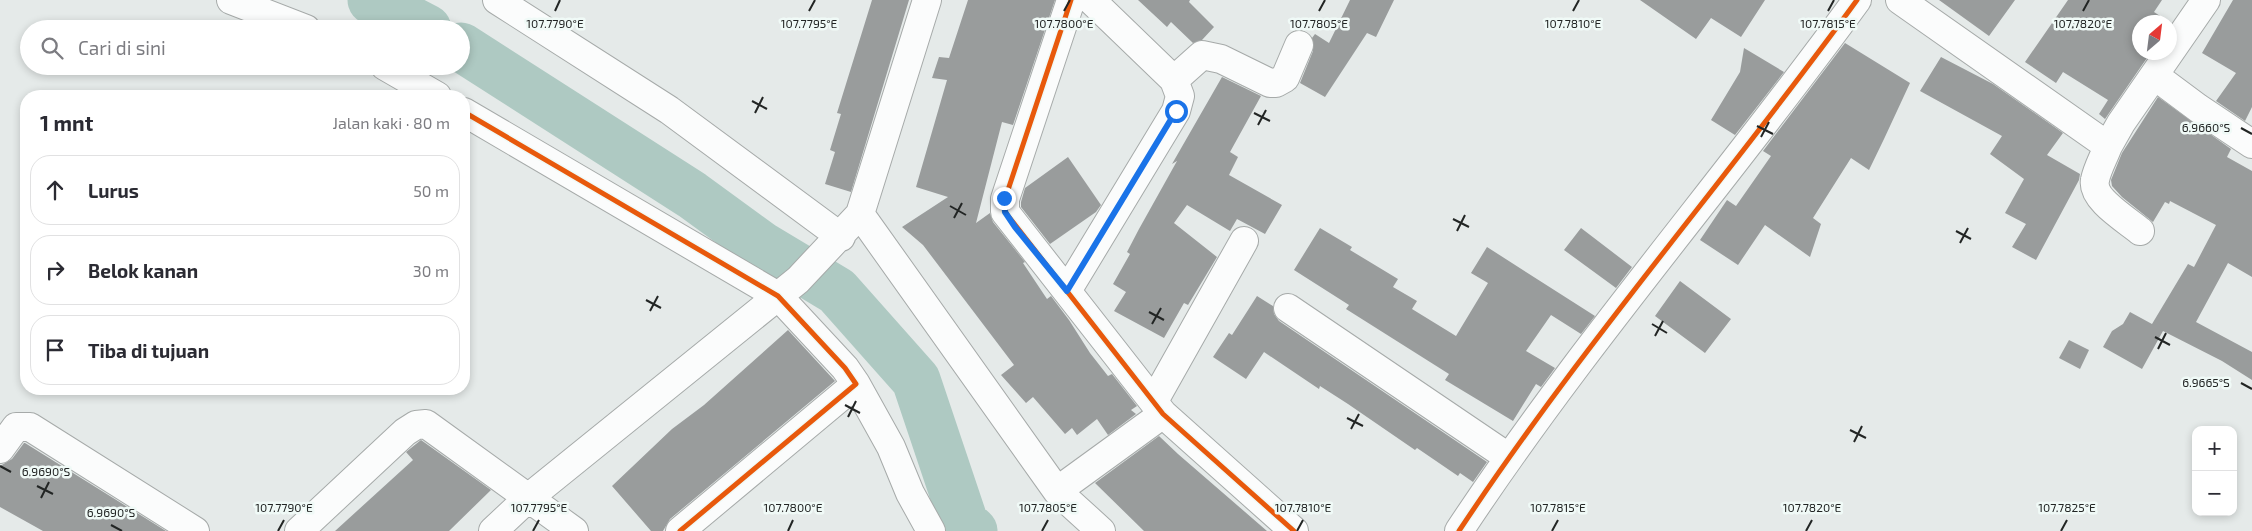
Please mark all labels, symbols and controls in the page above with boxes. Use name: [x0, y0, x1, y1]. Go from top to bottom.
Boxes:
north arrow: [2132, 15, 2177, 60]
text: 107.7790°E: [526, 16, 584, 30]
text: 107.7795°E: [781, 16, 838, 30]
text: 107.7800°E: [1035, 16, 1094, 30]
text: 107.7805°E: [1290, 16, 1348, 30]
text: 107.7810°E: [1545, 16, 1601, 30]
text: 107.7815°E: [1800, 16, 1856, 30]
text: 107.7820°E: [2054, 16, 2112, 30]
search box: [20, 20, 470, 75]
icon: search: [38, 34, 66, 62]
text: Cari di sini: [78, 36, 166, 59]
route start: [1165, 100, 1188, 123]
text: 1 mnt: [40, 110, 93, 135]
text: Jalan kaki · 80 m: [332, 113, 450, 132]
text: 6.9660°S: [2182, 120, 2231, 134]
icon: ahead: [41, 176, 69, 204]
text: Lurus: [88, 179, 139, 202]
text: 50 m: [413, 181, 449, 200]
route end: [993, 187, 1016, 210]
icon: right: [41, 256, 69, 284]
text: Belok kanan: [88, 259, 198, 282]
text: 30 m: [413, 261, 449, 280]
icon: arrive: [41, 336, 69, 364]
text: Tiba di tujuan: [88, 339, 209, 362]
text: 6.9665°S: [2182, 375, 2230, 389]
map controls: [2192, 426, 2237, 516]
button: +: [2192, 426, 2237, 471]
text: 6.9690°S: [22, 464, 71, 478]
button: −: [2192, 471, 2237, 516]
text: 107.7790°E: [255, 500, 313, 514]
text: 107.7795°E: [511, 500, 568, 514]
text: 107.7800°E: [764, 500, 823, 514]
text: 107.7805°E: [1019, 500, 1077, 514]
text: 107.7810°E: [1275, 500, 1331, 514]
text: 107.7815°E: [1530, 500, 1586, 514]
text: 107.7820°E: [1783, 500, 1841, 514]
text: 107.7825°E: [2038, 500, 2096, 514]
text: 6.9690°S: [87, 505, 136, 519]

